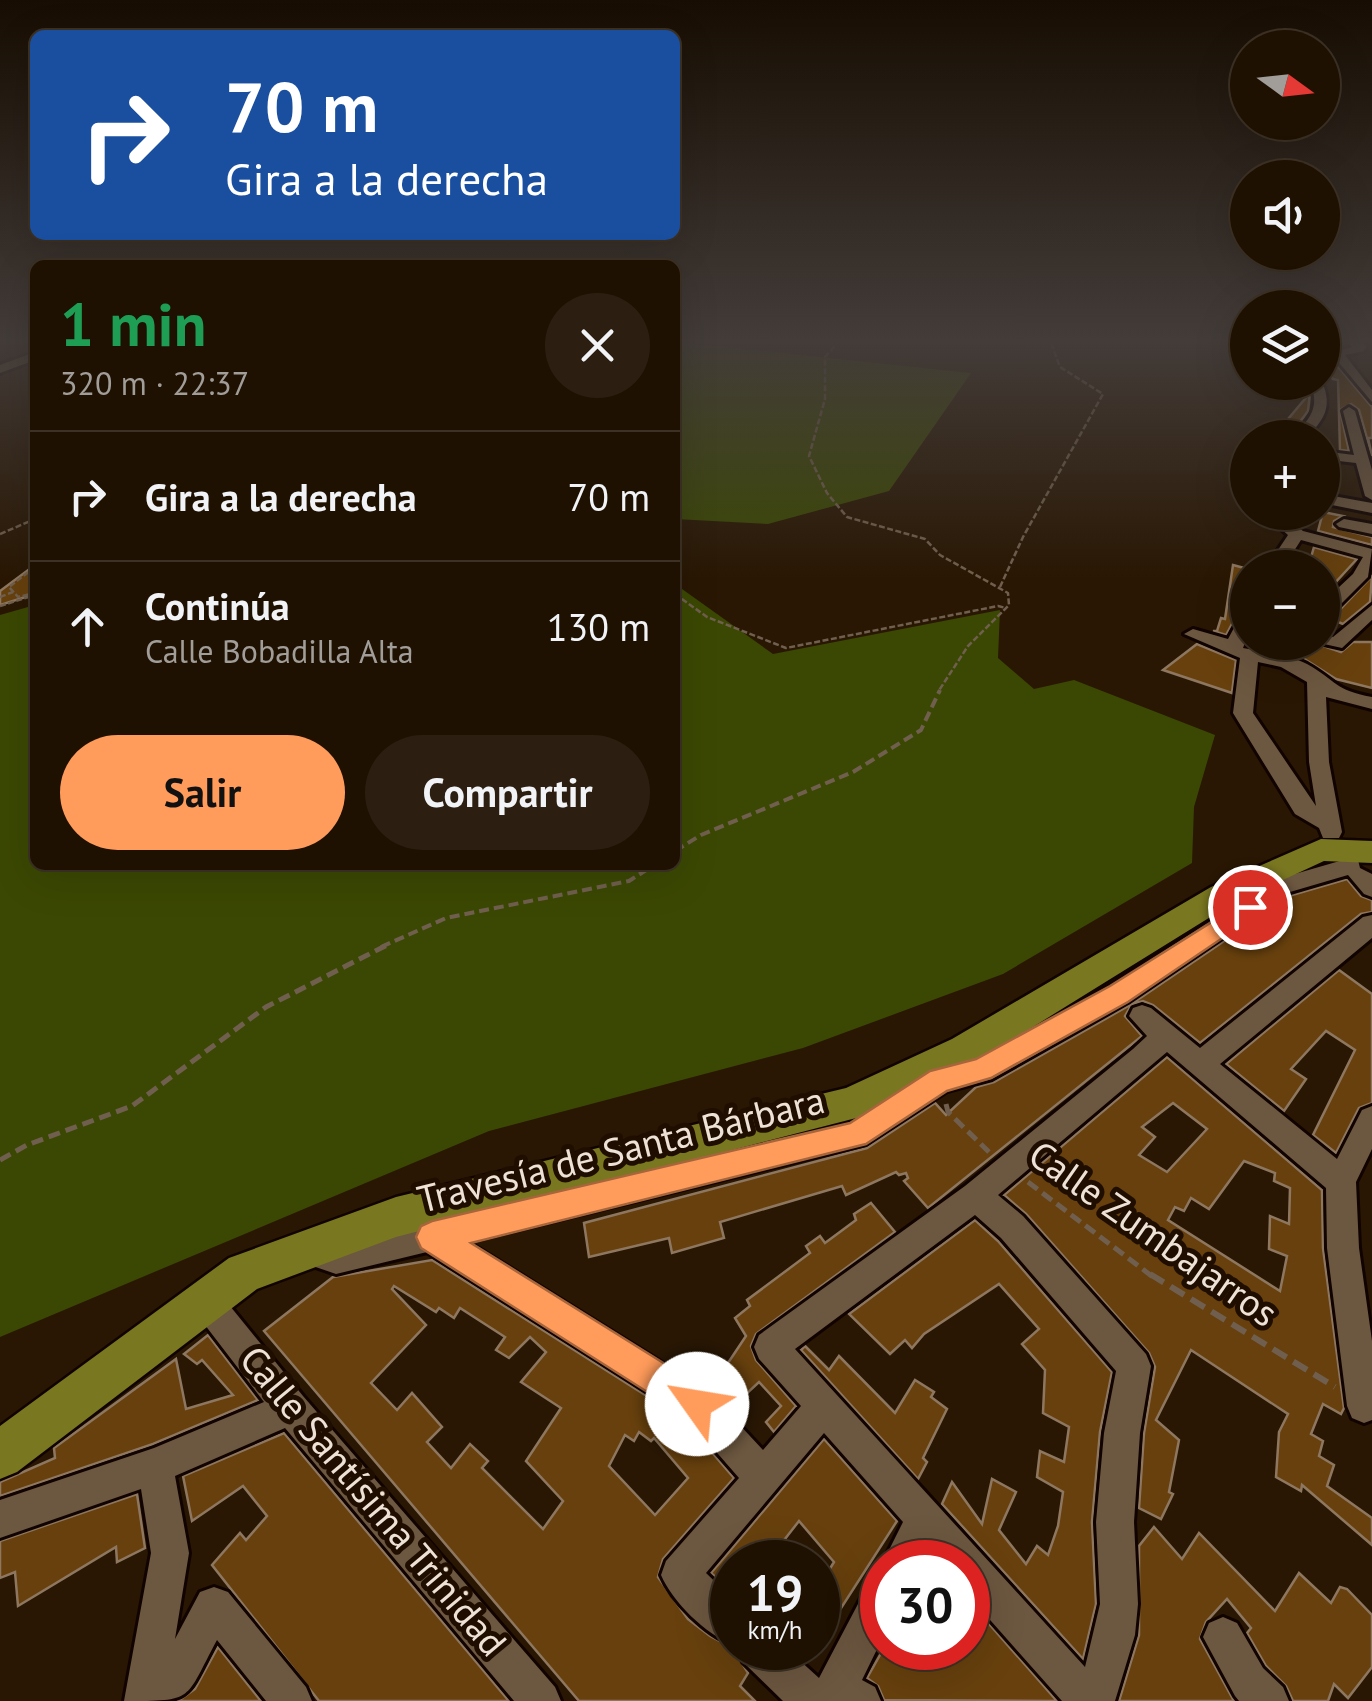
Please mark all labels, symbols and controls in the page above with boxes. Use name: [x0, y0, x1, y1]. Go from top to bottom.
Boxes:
north arrow: [1230, 30, 1340, 140]
map controls: [1230, 30, 1340, 660]
text: 70 m: [225, 61, 378, 151]
icon: right: [60, 70, 190, 200]
text: Gira a la derecha: [225, 149, 548, 207]
button: sound: [1230, 160, 1340, 270]
text: 1 min: [60, 285, 206, 363]
button: layers: [1230, 290, 1340, 400]
button: close: [545, 293, 650, 398]
text: 320 m · 22:37: [60, 362, 249, 404]
button: +: [1230, 420, 1340, 530]
icon: right: [60, 469, 115, 524]
text: Gira a la derecha: [145, 472, 417, 521]
text: 70 m: [568, 472, 650, 521]
button: −: [1230, 550, 1340, 660]
text: Continúa: [145, 581, 289, 630]
icon: ahead: [60, 599, 115, 654]
text: 130 m: [547, 602, 650, 651]
text: Calle Bobadilla Alta: [145, 630, 414, 672]
button: Salir: [60, 735, 345, 850]
button: Compartir: [365, 735, 650, 850]
pin: [1208, 865, 1293, 950]
icon: arrive: [1223, 880, 1278, 935]
street label: Travesía de Santa Bárbara: [412, 1074, 829, 1223]
street label: Calle Zumbajarros: [1020, 1129, 1288, 1337]
street label: Calle Santísima Trinidad: [230, 1335, 518, 1665]
position arrow: [645, 1352, 749, 1456]
speed limit sign: 30: [860, 1540, 990, 1670]
text: 19: [747, 1560, 803, 1625]
text: km/h: [748, 1614, 802, 1646]

